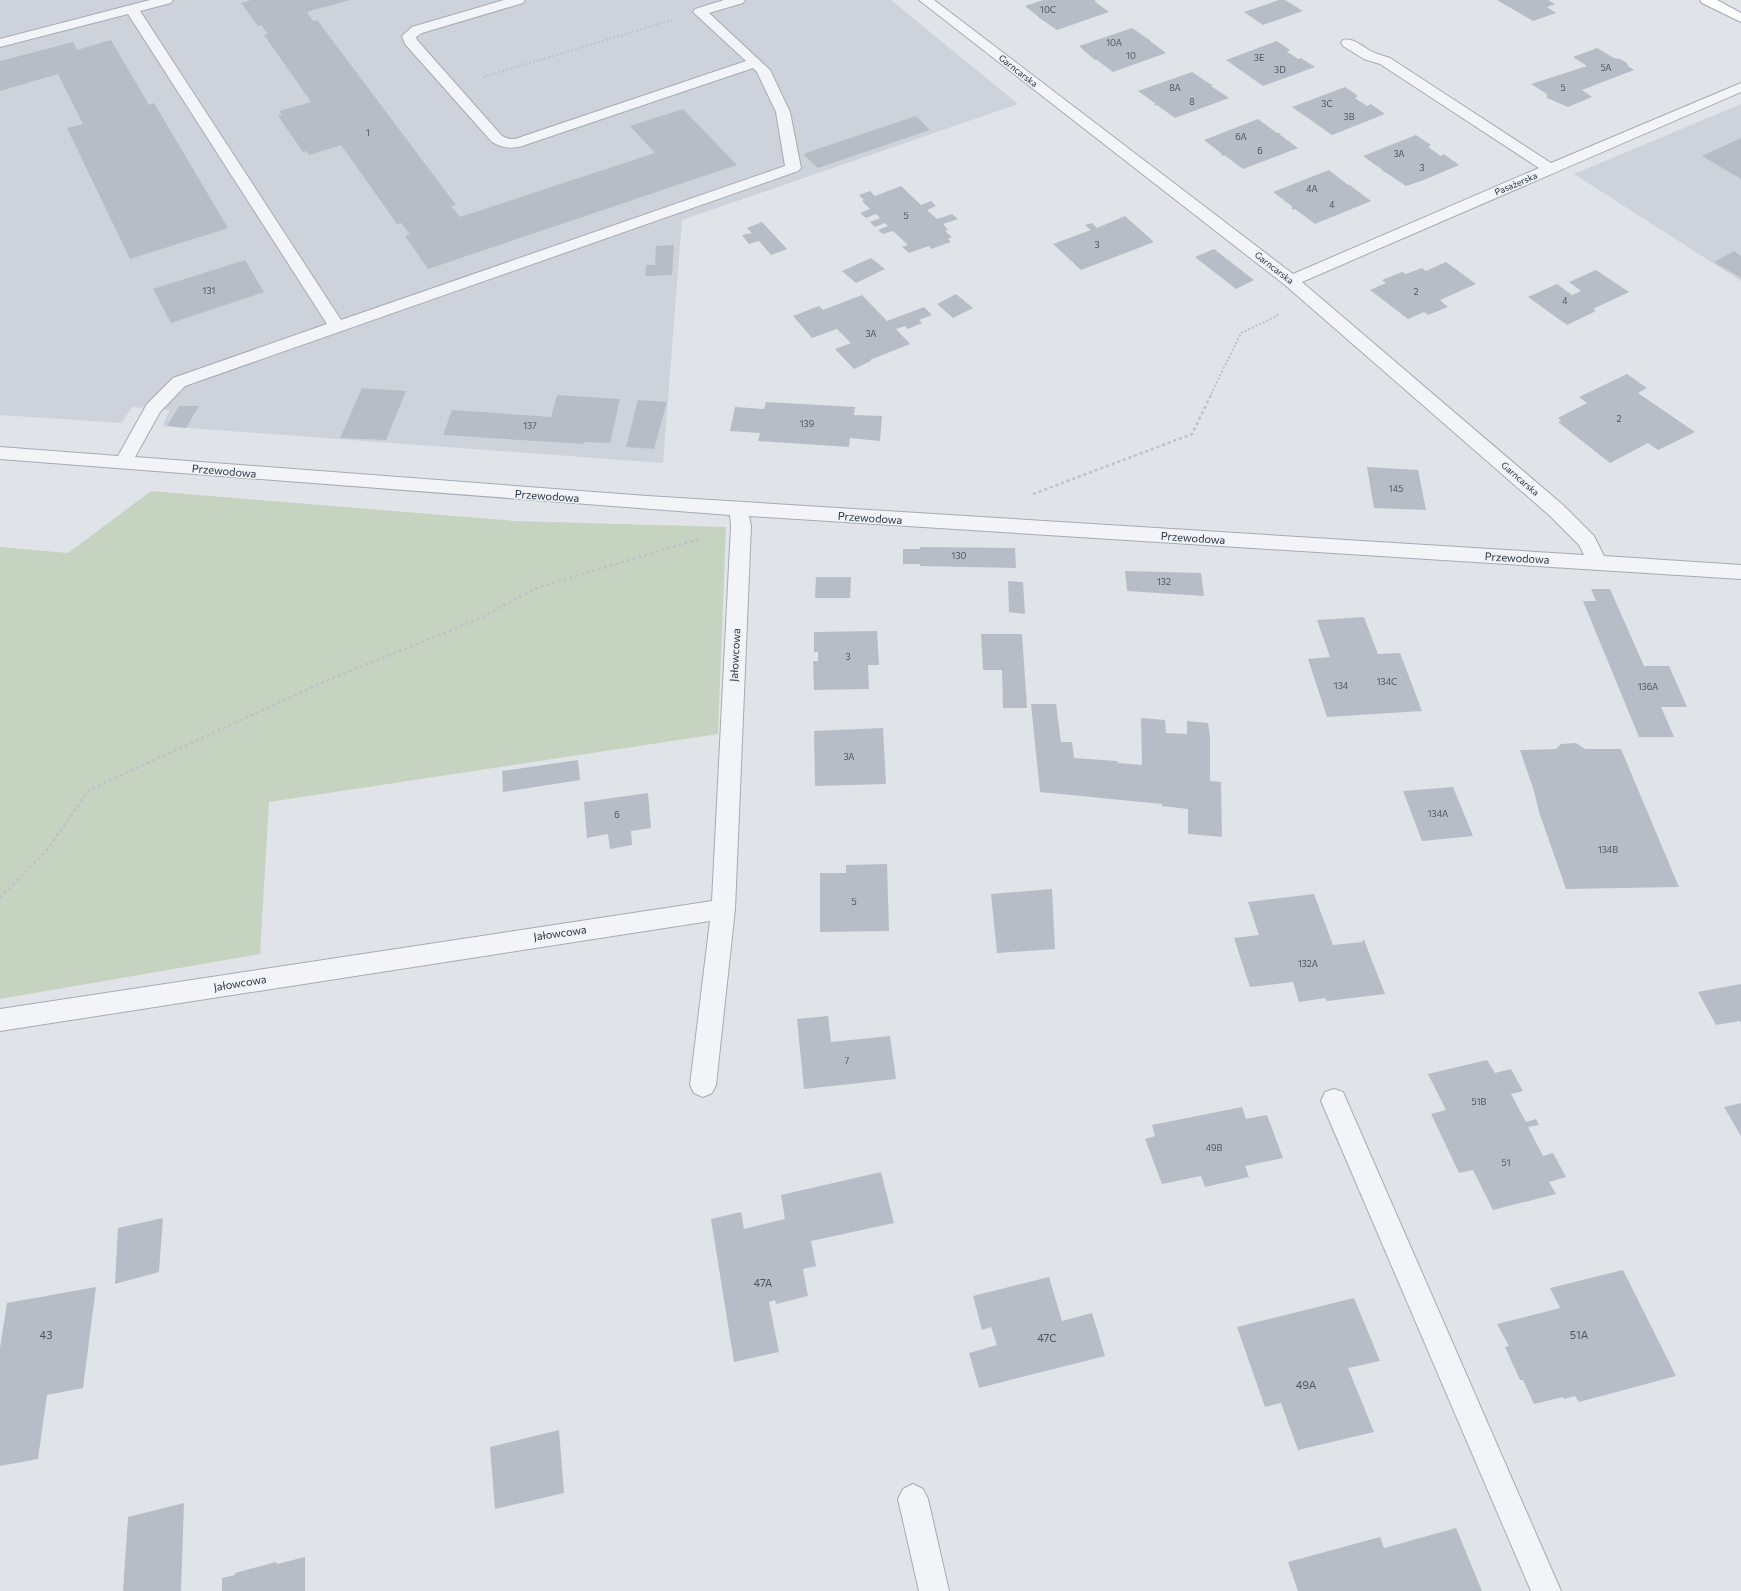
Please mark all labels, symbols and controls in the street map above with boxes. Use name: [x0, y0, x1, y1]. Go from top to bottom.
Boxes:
house number: 10C: [1040, 4, 1056, 15]
house number: 10A: [1106, 37, 1122, 48]
house number: 10: [1126, 50, 1136, 61]
street label: Garncarska: [997, 52, 1040, 89]
house number: 3E: [1254, 52, 1264, 63]
house number: 5A: [1600, 62, 1612, 73]
house number: 3D: [1274, 64, 1286, 75]
house number: 8A: [1169, 82, 1181, 93]
house number: 5: [1560, 82, 1566, 93]
house number: 8: [1189, 96, 1195, 107]
house number: 3C: [1321, 98, 1333, 109]
house number: 3B: [1344, 111, 1355, 122]
house number: 1: [366, 127, 370, 138]
house number: 6A: [1235, 131, 1247, 142]
house number: 6: [1257, 145, 1263, 156]
house number: 3A: [1393, 148, 1405, 159]
house number: 3: [1419, 162, 1425, 173]
street label: Pasażerska: [1493, 169, 1539, 197]
house number: 4A: [1306, 183, 1318, 194]
house number: 4: [1329, 199, 1335, 210]
house number: 5: [903, 210, 909, 221]
house number: 3: [1094, 239, 1100, 250]
street label: Garncarska: [1253, 249, 1296, 286]
house number: 131: [203, 285, 215, 296]
house number: 2: [1414, 286, 1419, 297]
house number: 4: [1562, 295, 1568, 306]
house number: 3A: [865, 328, 877, 339]
house number: 2: [1617, 413, 1622, 424]
house number: 139: [800, 418, 814, 429]
house number: 137: [523, 420, 537, 431]
street label: Garncarska: [1499, 459, 1542, 498]
street label: Przewodowa: [191, 461, 257, 480]
house number: 145: [1389, 483, 1403, 494]
street label: Przewodowa: [514, 487, 580, 504]
street label: Przewodowa: [837, 509, 903, 526]
street label: Przewodowa: [1160, 529, 1226, 546]
street label: Przewodowa: [1484, 549, 1550, 566]
house number: 130: [952, 550, 967, 561]
house number: 132: [1157, 576, 1171, 587]
street label: Jałowcowa: [727, 628, 743, 682]
house number: 3: [845, 651, 851, 662]
house number: 134C: [1377, 676, 1397, 687]
house number: 134: [1334, 680, 1349, 691]
house number: 136A: [1638, 681, 1658, 692]
house number: 3A: [843, 751, 855, 762]
house number: 134A: [1428, 808, 1448, 819]
house number: 6: [614, 809, 620, 820]
house number: 134B: [1598, 844, 1618, 855]
house number: 5: [851, 896, 857, 907]
street label: Jałowcowa: [533, 922, 587, 944]
house number: 132A: [1298, 958, 1318, 969]
street label: Jałowcowa: [212, 972, 268, 994]
house number: 7: [845, 1055, 850, 1066]
house number: 51B: [1472, 1096, 1487, 1107]
house number: 49B: [1206, 1142, 1223, 1153]
house number: 51: [1501, 1157, 1511, 1168]
house number: 47A: [754, 1276, 773, 1289]
house number: 43: [40, 1328, 52, 1341]
house number: 51A: [1570, 1328, 1589, 1341]
house number: 47C: [1037, 1331, 1057, 1344]
house number: 49A: [1296, 1378, 1317, 1391]

